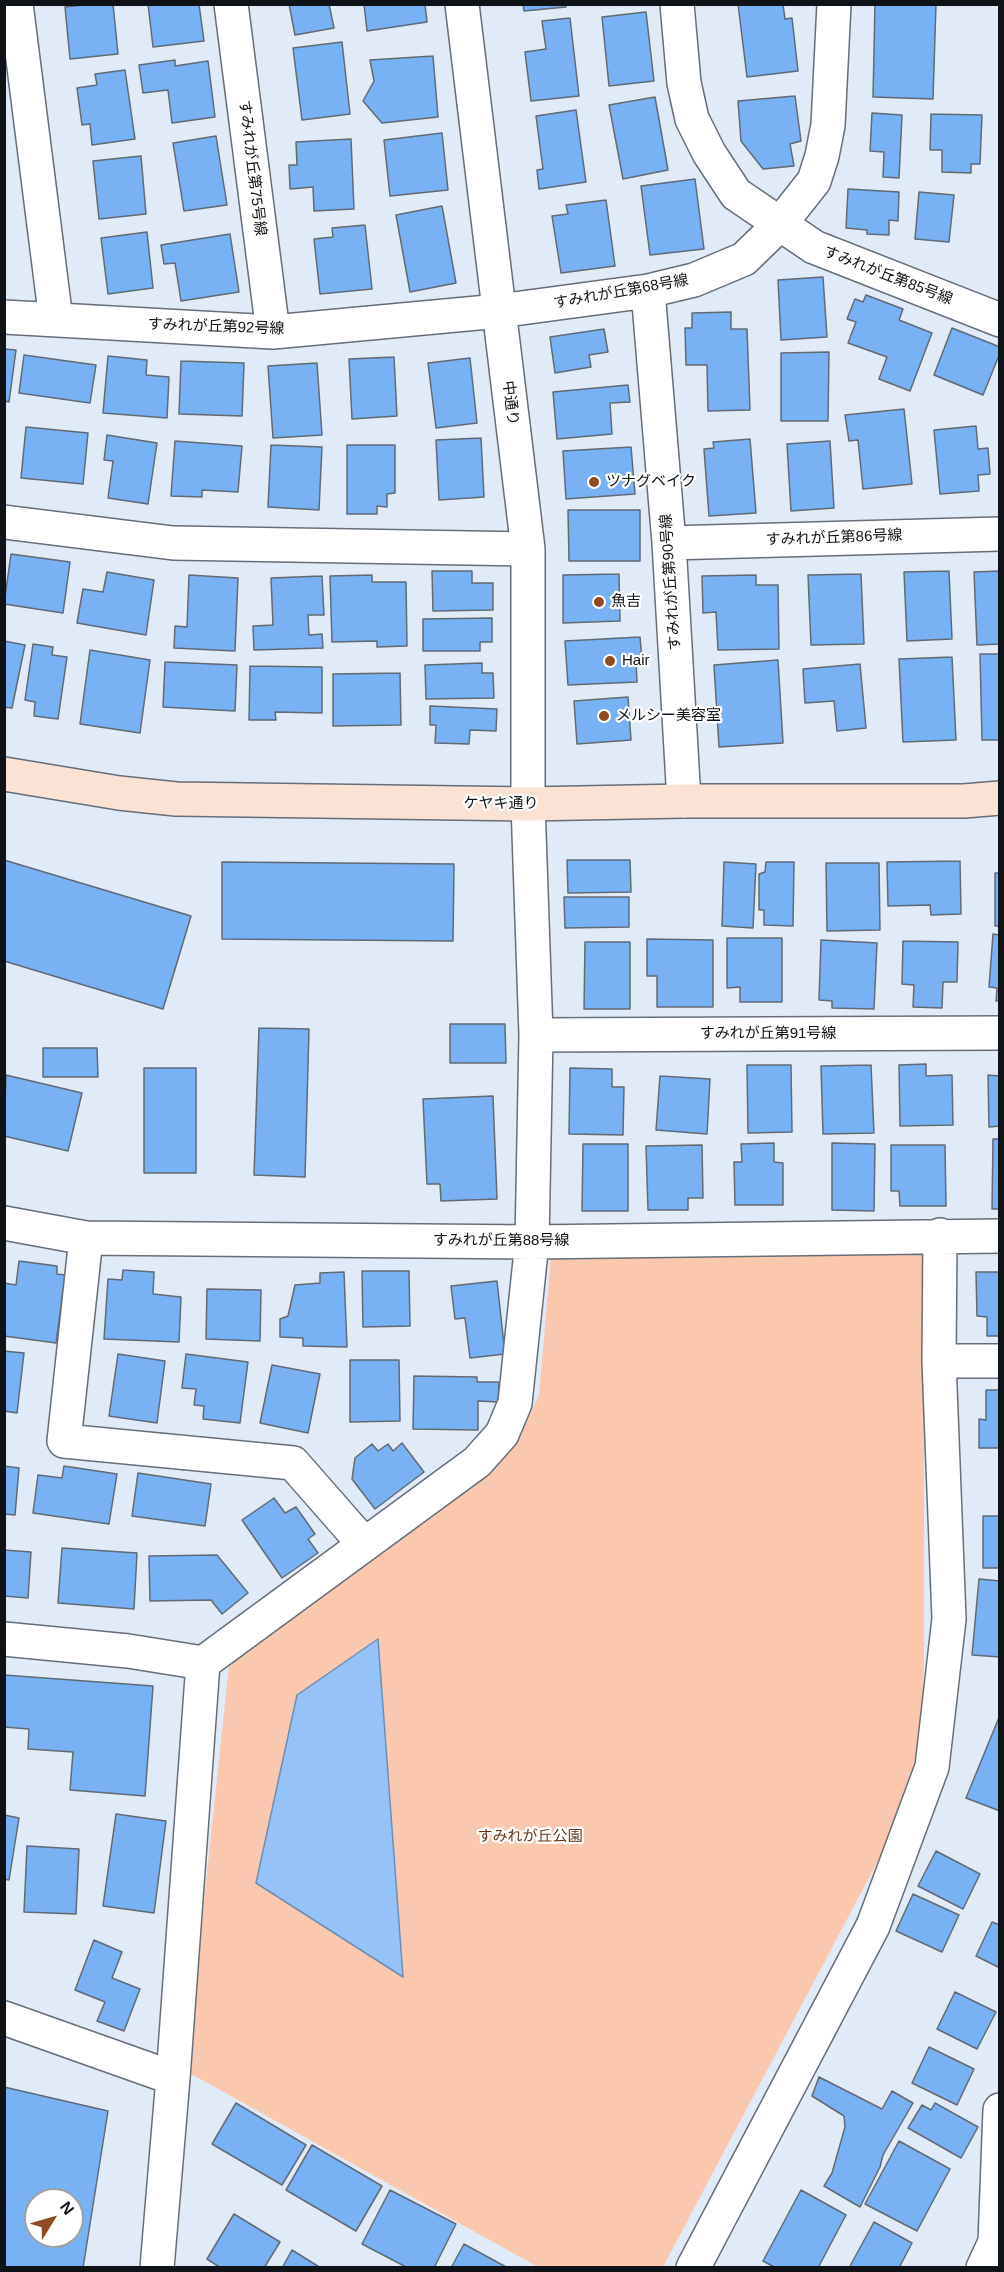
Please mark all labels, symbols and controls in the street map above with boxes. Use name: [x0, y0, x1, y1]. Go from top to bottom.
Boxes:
street label: すみれが丘第75号線: [235, 99, 269, 237]
street label: すみれが丘第85号線: [821, 243, 955, 309]
street label: すみれが丘第68号線: [552, 271, 690, 313]
street label: すみれが丘第92号線: [147, 316, 285, 338]
street label: 中通り: [498, 380, 522, 426]
place label: ツナグベイク: [606, 473, 696, 491]
marker: ツナグベイク: [587, 475, 601, 489]
street label: すみれが丘第90号線: [657, 513, 685, 651]
street label: すみれが丘第86号線: [765, 527, 903, 549]
place label: 魚吉: [611, 593, 641, 611]
marker: 魚吉: [592, 595, 606, 609]
place label: Hair: [622, 652, 650, 670]
marker: Hair: [603, 654, 617, 668]
place label: メルシー美容室: [616, 707, 721, 725]
marker: メルシー美容室: [597, 709, 611, 723]
street label: ケヤキ通り: [464, 795, 538, 813]
street label: すみれが丘第91号線: [700, 1025, 836, 1043]
street label: すみれが丘第88号線: [433, 1232, 569, 1250]
park label: すみれが丘公園: [478, 1828, 582, 1846]
north arrow: [24, 2188, 84, 2248]
text: N: [57, 2198, 77, 2218]

